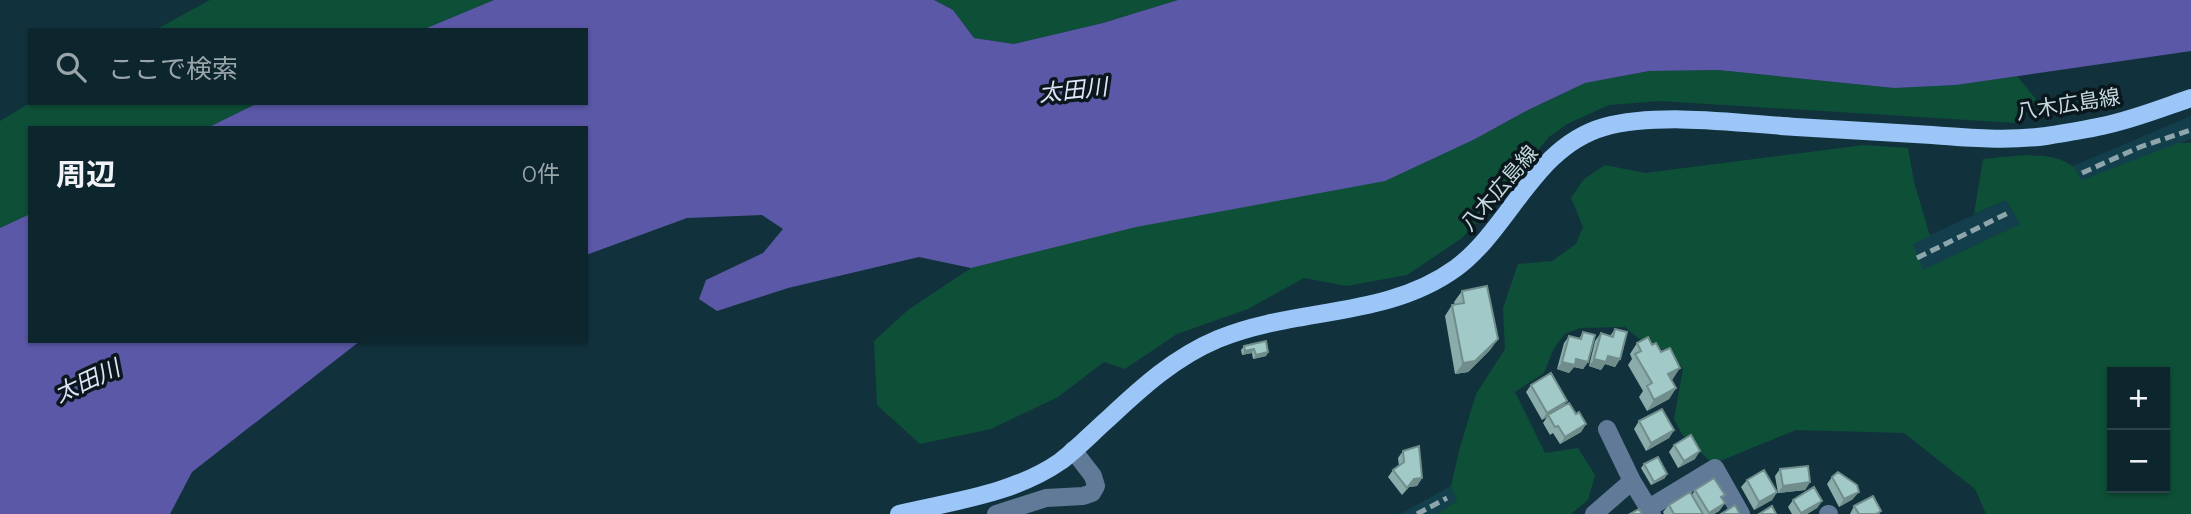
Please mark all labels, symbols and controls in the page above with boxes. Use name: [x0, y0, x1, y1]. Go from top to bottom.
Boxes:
search box: [28, 28, 588, 105]
icon: search: [52, 48, 90, 86]
text: ここで検索: [108, 53, 238, 85]
water label: 太田川: [1037, 72, 1112, 108]
street label: 八木広島線: [2014, 83, 2122, 125]
street label: 八木広島線: [1455, 140, 1543, 236]
text: 周辺: [56, 156, 116, 193]
text: 0件: [522, 160, 560, 188]
water label: 太田川: [50, 352, 127, 408]
map controls: [2107, 367, 2170, 493]
button: +: [2107, 367, 2170, 430]
button: −: [2107, 430, 2170, 493]

